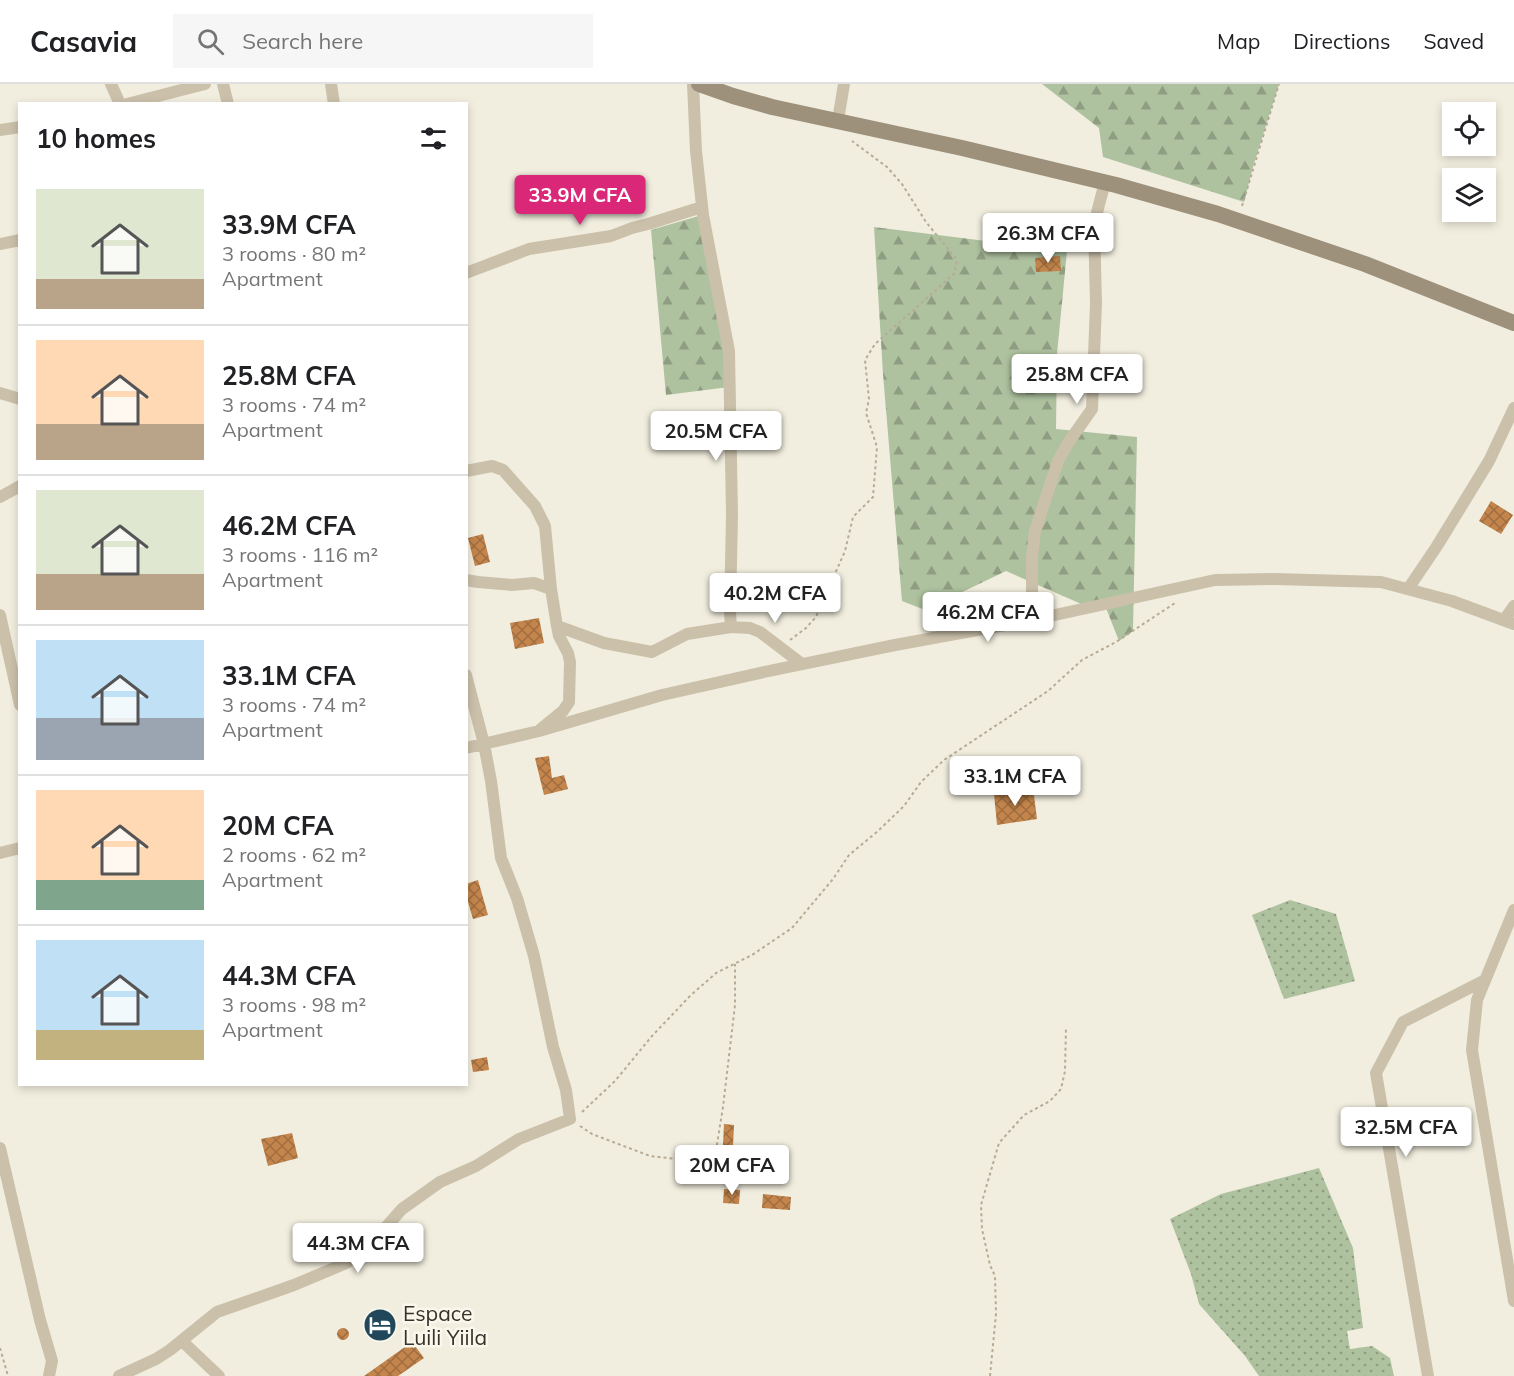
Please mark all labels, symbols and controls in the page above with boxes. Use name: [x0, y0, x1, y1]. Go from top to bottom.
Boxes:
search box: [173, 14, 593, 68]
text: Casavia: [30, 24, 137, 59]
icon: search: [194, 25, 227, 58]
text: Search here: [242, 27, 363, 55]
text: Map: [1217, 28, 1260, 54]
text: Directions: [1293, 28, 1390, 54]
text: Saved: [1423, 28, 1484, 54]
map controls: [1442, 102, 1496, 222]
button: locate: [1442, 102, 1496, 156]
text: 10 homes: [36, 122, 156, 155]
icon: filters: [417, 122, 450, 155]
button: layers: [1442, 168, 1496, 222]
pin: 33.9M CFA: [511, 175, 649, 226]
text: 33.9M CFA: [529, 182, 631, 207]
text: 33.9M CFA: [222, 208, 356, 241]
icon: home: [84, 213, 156, 285]
pin: 26.3M CFA: [979, 213, 1117, 264]
text: 26.3M CFA: [997, 220, 1099, 245]
text: 3 rooms · 80 m²: [222, 241, 366, 266]
text: Apartment: [222, 266, 323, 291]
pin: 25.8M CFA: [1008, 354, 1146, 405]
text: 25.8M CFA: [222, 359, 356, 392]
text: 25.8M CFA: [1026, 361, 1128, 386]
icon: home: [84, 364, 156, 436]
text: 3 rooms · 74 m²: [222, 392, 366, 417]
pin: 20.5M CFA: [647, 411, 785, 462]
text: Apartment: [222, 417, 323, 442]
text: 20.5M CFA: [665, 418, 767, 443]
text: 46.2M CFA: [222, 509, 356, 542]
icon: home: [84, 514, 156, 586]
text: 3 rooms · 116 m²: [222, 542, 378, 567]
text: Apartment: [222, 567, 323, 592]
pin: 40.2M CFA: [706, 573, 844, 624]
text: 40.2M CFA: [724, 580, 826, 605]
pin: 46.2M CFA: [919, 592, 1057, 643]
text: 46.2M CFA: [937, 599, 1039, 624]
text: 33.1M CFA: [222, 659, 356, 692]
icon: home: [84, 664, 156, 736]
text: 3 rooms · 74 m²: [222, 692, 366, 717]
text: Apartment: [222, 717, 323, 742]
pin: 33.1M CFA: [946, 756, 1084, 807]
text: 33.1M CFA: [964, 763, 1066, 788]
text: 20M CFA: [222, 809, 334, 842]
icon: home: [84, 814, 156, 886]
text: 2 rooms · 62 m²: [222, 842, 366, 867]
text: Apartment: [222, 867, 323, 892]
text: 44.3M CFA: [222, 959, 356, 992]
icon: home: [84, 964, 156, 1036]
text: 3 rooms · 98 m²: [222, 992, 366, 1017]
text: Apartment: [222, 1017, 323, 1042]
pin: 32.5M CFA: [1337, 1107, 1475, 1158]
text: 32.5M CFA: [1355, 1114, 1457, 1139]
pin: 20M CFA: [677, 1145, 787, 1196]
text: 20M CFA: [689, 1152, 775, 1177]
pin: 44.3M CFA: [289, 1223, 427, 1274]
text: 44.3M CFA: [307, 1230, 409, 1255]
place label: Espace Luili Yiila: [403, 1300, 487, 1350]
hotel icon: Espace Luili Yiila: [362, 1307, 398, 1343]

